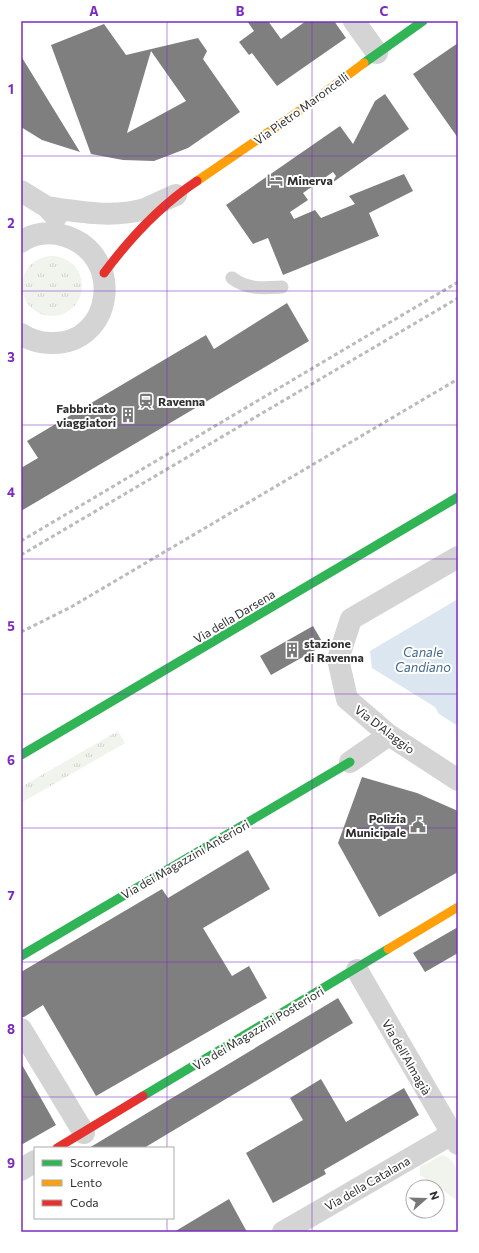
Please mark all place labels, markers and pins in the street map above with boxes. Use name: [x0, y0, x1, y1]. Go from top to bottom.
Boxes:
hotel icon: Minerva: [266, 171, 284, 189]
place label: Minerva: [287, 173, 333, 187]
station icon: Ravenna: [137, 392, 155, 410]
place label: Ravenna: [158, 394, 205, 408]
place label: Fabbricato viaggiatori: [56, 401, 116, 429]
building icon: Fabbricato viaggiatori: [119, 406, 137, 424]
place label: stazione di Ravenna: [304, 636, 364, 664]
building icon: stazione di Ravenna: [283, 641, 301, 659]
place label: Polizia Municipale: [345, 811, 406, 839]
public building icon: Polizia Municipale: [409, 816, 427, 834]

